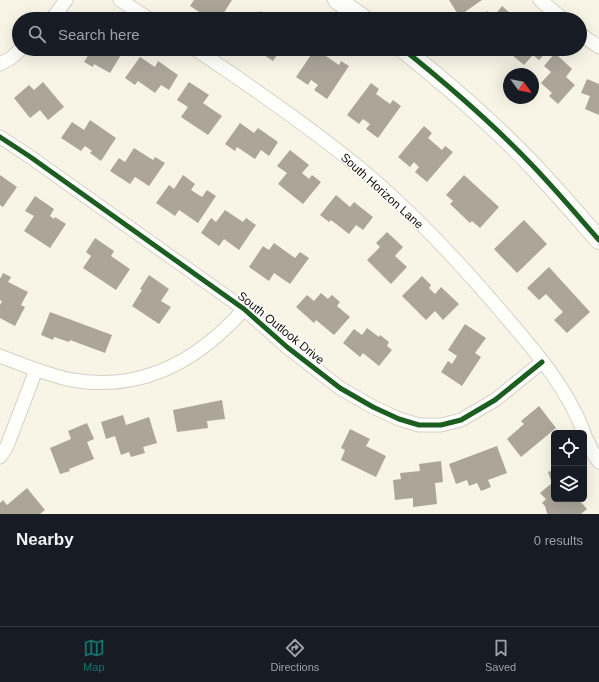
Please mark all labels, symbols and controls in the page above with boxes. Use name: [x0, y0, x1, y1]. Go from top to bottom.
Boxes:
search box: [12, 12, 587, 56]
icon: search: [26, 23, 48, 45]
text: Search here: [58, 26, 140, 43]
north arrow: [503, 68, 539, 104]
street label: South Horizon Lane: [338, 150, 426, 232]
street label: South Outlook Drive: [235, 289, 327, 367]
map controls: [551, 430, 587, 502]
button: locate: [551, 430, 587, 466]
button: layers: [551, 466, 587, 502]
text: Nearby: [16, 530, 74, 549]
text: 0 results: [534, 533, 583, 548]
tab: Map: [83, 637, 105, 673]
tab: Directions: [270, 637, 319, 673]
tab: Saved: [485, 637, 516, 673]

